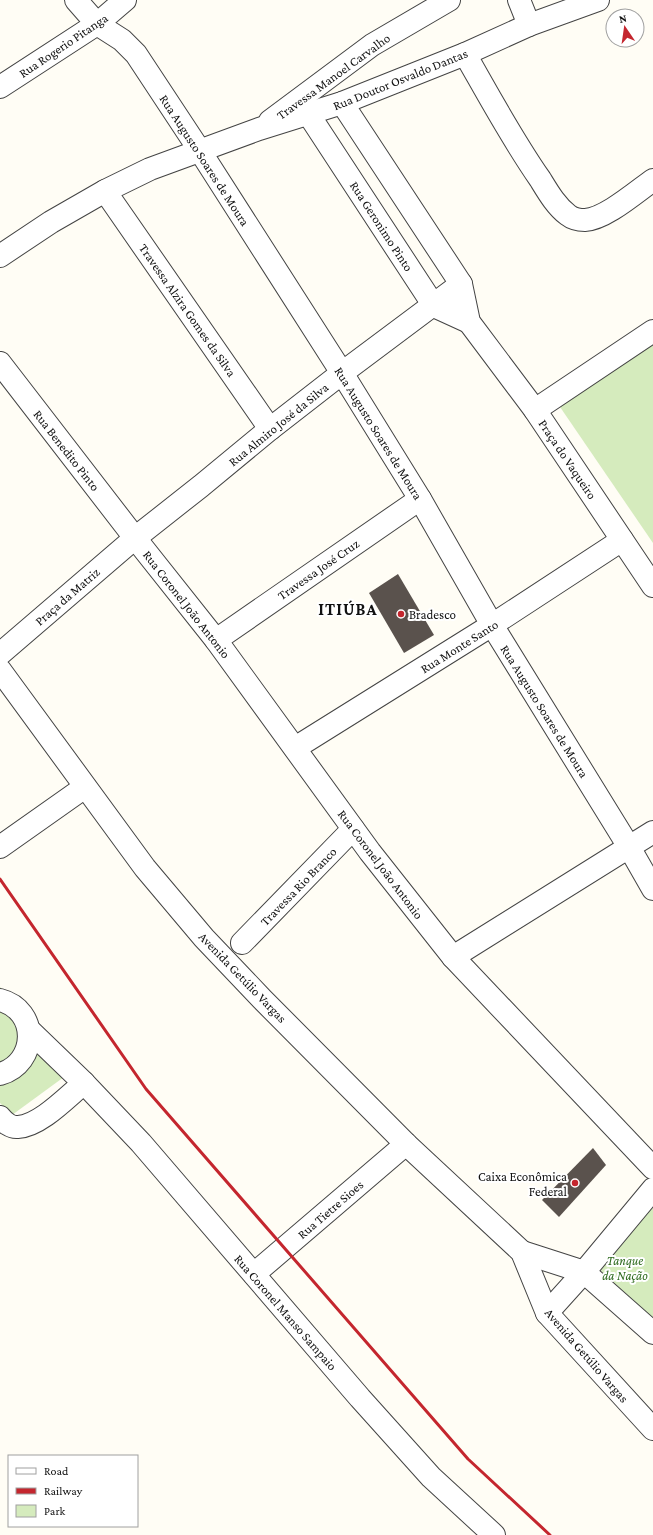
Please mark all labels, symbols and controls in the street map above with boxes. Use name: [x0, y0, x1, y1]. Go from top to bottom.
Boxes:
north arrow: [605, 8, 645, 48]
street label: Rua Rogerio Pitanga: [16, 10, 111, 81]
text: N: [618, 11, 628, 25]
street label: Travessa Manoel Carvalho: [274, 30, 393, 123]
street label: Rua Doutor Osvaldo Dantas: [331, 46, 470, 113]
street label: Rua Augusto Soares de Moura: [156, 92, 253, 229]
street label: Rua Geronimo Pinto: [347, 178, 416, 274]
street label: Travessa Alzira Gomes da Silva: [136, 241, 239, 380]
street label: Rua Augusto Soares de Moura: [332, 364, 426, 502]
street label: Rua Almiro José da Silva: [225, 380, 331, 469]
street label: Rua Benedito Pinto: [30, 407, 103, 494]
street label: Praça do Vaqueiro: [535, 417, 600, 502]
street label: Travessa José Cruz: [275, 535, 362, 603]
street label: Rua Coronel João Antonio: [140, 547, 233, 661]
street label: Praça da Matriz: [32, 564, 103, 629]
district label: ITIÚBA: [318, 600, 378, 619]
place label: Bradesco: [409, 607, 456, 622]
marker: Bradesco: [396, 609, 406, 619]
street label: Rua Monte Santo: [418, 617, 501, 676]
street label: Rua Augusto Soares de Moura: [498, 642, 592, 780]
street label: Rua Coronel João Antonio: [335, 807, 427, 922]
street label: Travessa Rio Branco: [257, 844, 340, 929]
street label: Avenida Getúlio Vargas: [196, 929, 290, 1026]
place label: Caixa Econômica Federal: [478, 1169, 568, 1199]
street label: Rua Tietre Sioes: [294, 1177, 366, 1242]
marker: Caixa Econômica Federal: [570, 1178, 580, 1188]
street label: Rua Coronel Manso Sampaio: [231, 1251, 340, 1373]
park label: Tanque da Nação: [602, 1253, 648, 1283]
street label: Avenida Getúlio Vargas: [542, 1305, 632, 1405]
legend: [8, 1455, 138, 1527]
text: Road: [44, 1464, 69, 1478]
text: Railway: [44, 1484, 83, 1498]
text: Park: [44, 1504, 66, 1518]

